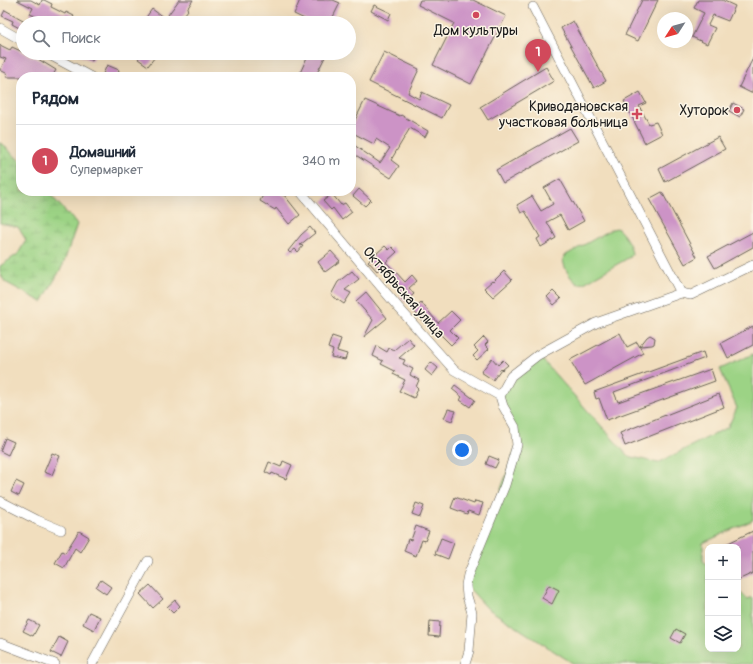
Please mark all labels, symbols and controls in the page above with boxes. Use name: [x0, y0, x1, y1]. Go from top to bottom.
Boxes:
marker: Дом культуры: [471, 10, 481, 20]
north arrow: [657, 12, 693, 48]
search box: [16, 16, 356, 60]
place label: Дом культуры: [433, 22, 518, 39]
icon: search: [30, 27, 52, 49]
text: Поиск: [62, 29, 101, 48]
pin: 1: [525, 39, 551, 72]
text: Рядом: [32, 88, 79, 109]
place label: Криводановская участковая больница: [498, 98, 628, 131]
place label: Хуторок: [680, 102, 729, 119]
marker: Хуторок: [732, 105, 742, 115]
marker: Криводановская участковая больница: [631, 108, 643, 120]
text: Домашний: [70, 143, 136, 162]
text: 1: [42, 153, 48, 169]
text: 340 m: [302, 153, 340, 169]
text: Супермаркет: [70, 162, 143, 178]
street label: Октябрьская улица: [359, 243, 448, 342]
your location: [452, 440, 472, 460]
map controls: [705, 544, 741, 652]
button: +: [705, 544, 741, 580]
button: −: [705, 580, 741, 616]
button: layers: [705, 616, 741, 652]

